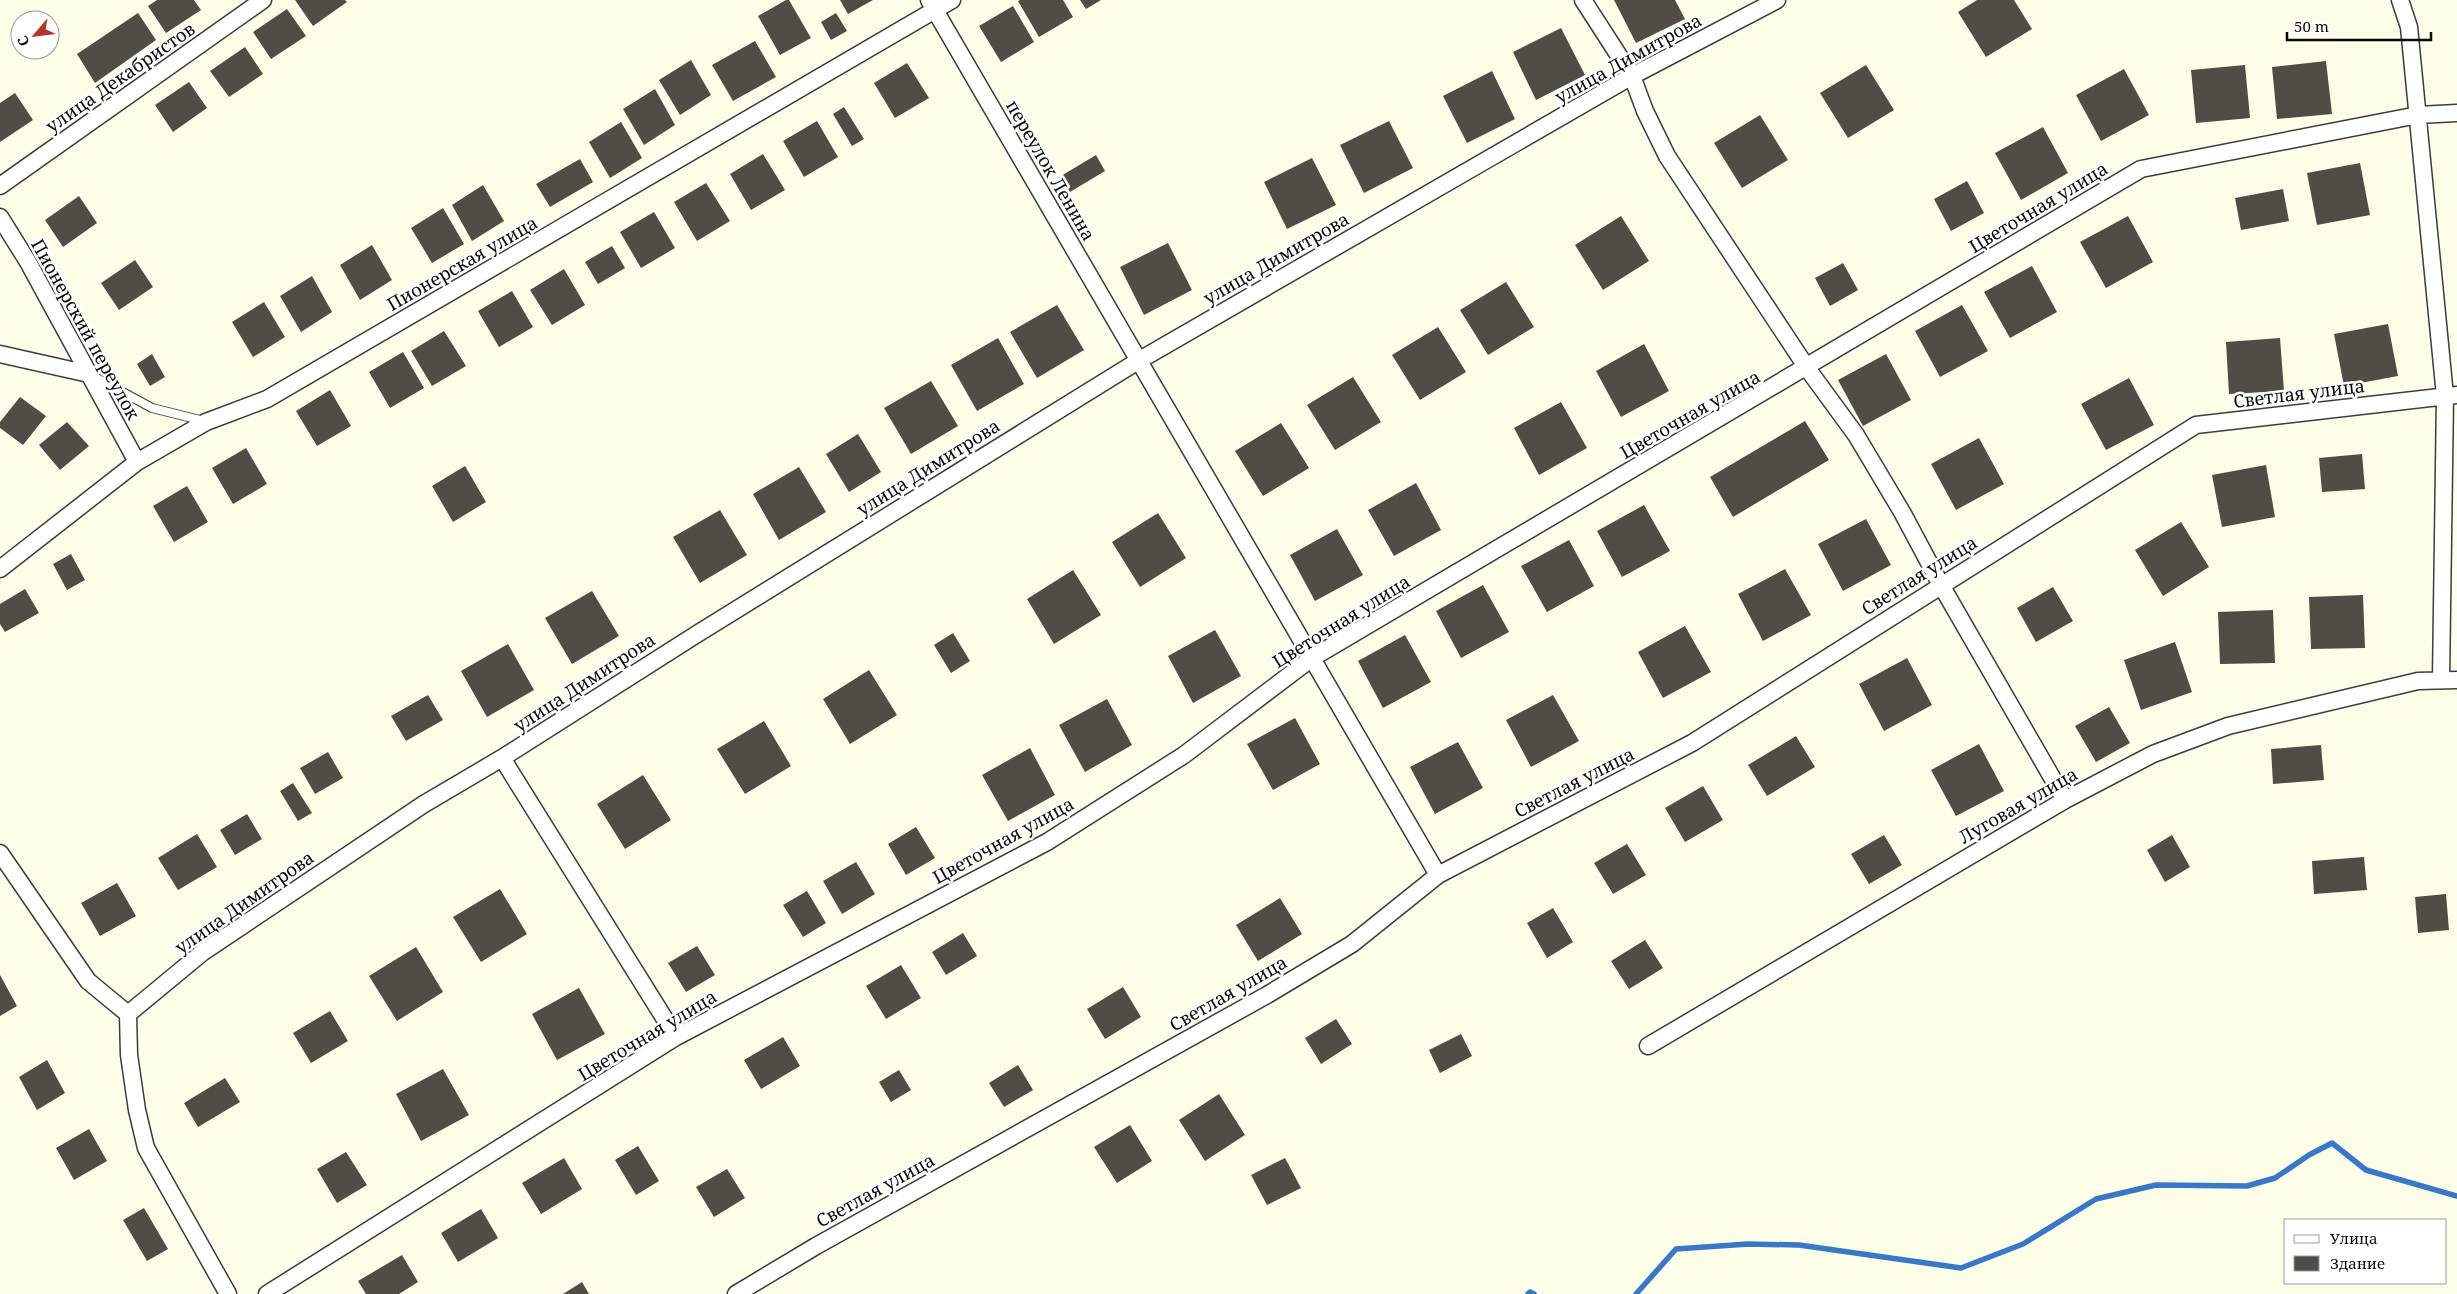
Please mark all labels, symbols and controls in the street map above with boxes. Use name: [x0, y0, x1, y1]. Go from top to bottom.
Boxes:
street label: улица Димитрова: [1550, 8, 1706, 108]
north arrow: [10, 10, 60, 60]
scale bar: [2287, 10, 2431, 42]
street label: улица Декабристов: [41, 16, 199, 138]
text: 50 m: [2294, 16, 2329, 36]
text: С: [13, 33, 34, 50]
street label: переулок Ленина: [1001, 95, 1101, 245]
street label: Цветочная улица: [1964, 156, 2112, 258]
street label: улица Димитрова: [1199, 207, 1353, 309]
street label: Пионерская улица: [382, 210, 542, 316]
street label: Пионерский переулок: [26, 234, 146, 424]
street label: Цветочная улица: [1616, 364, 1764, 464]
street label: Светлая улица: [2232, 373, 2366, 413]
street label: улица Димитрова: [852, 413, 1004, 521]
street label: Светлая улица: [1857, 530, 1981, 620]
street label: Цветочная улица: [1268, 569, 1414, 673]
street label: улица Димитрова: [509, 627, 659, 737]
street label: Светлая улица: [1510, 741, 1638, 823]
street label: Луговая улица: [1954, 761, 2082, 849]
street label: Цветочная улица: [928, 791, 1078, 889]
street label: улица Димитрова: [170, 845, 318, 959]
street label: Светлая улица: [1165, 950, 1291, 1036]
street label: Цветочная улица: [573, 984, 721, 1086]
street label: Светлая улица: [811, 1148, 939, 1232]
legend: [2284, 1219, 2447, 1284]
text: Улица: [2330, 1228, 2378, 1248]
text: Здание: [2330, 1253, 2385, 1273]

